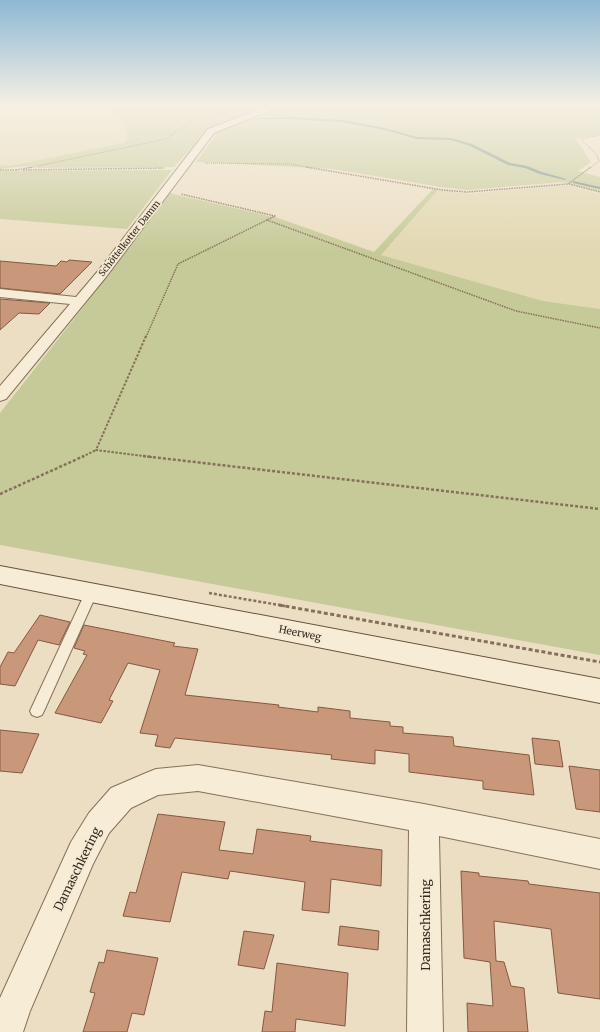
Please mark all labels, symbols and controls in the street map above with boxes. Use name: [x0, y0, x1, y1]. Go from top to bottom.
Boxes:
street label: Schöttelkotter Damm: [96, 198, 162, 278]
street label: Heerweg: [278, 623, 322, 643]
street label: Damaschkering: [50, 824, 104, 913]
street label: Damaschkering: [418, 879, 433, 971]

